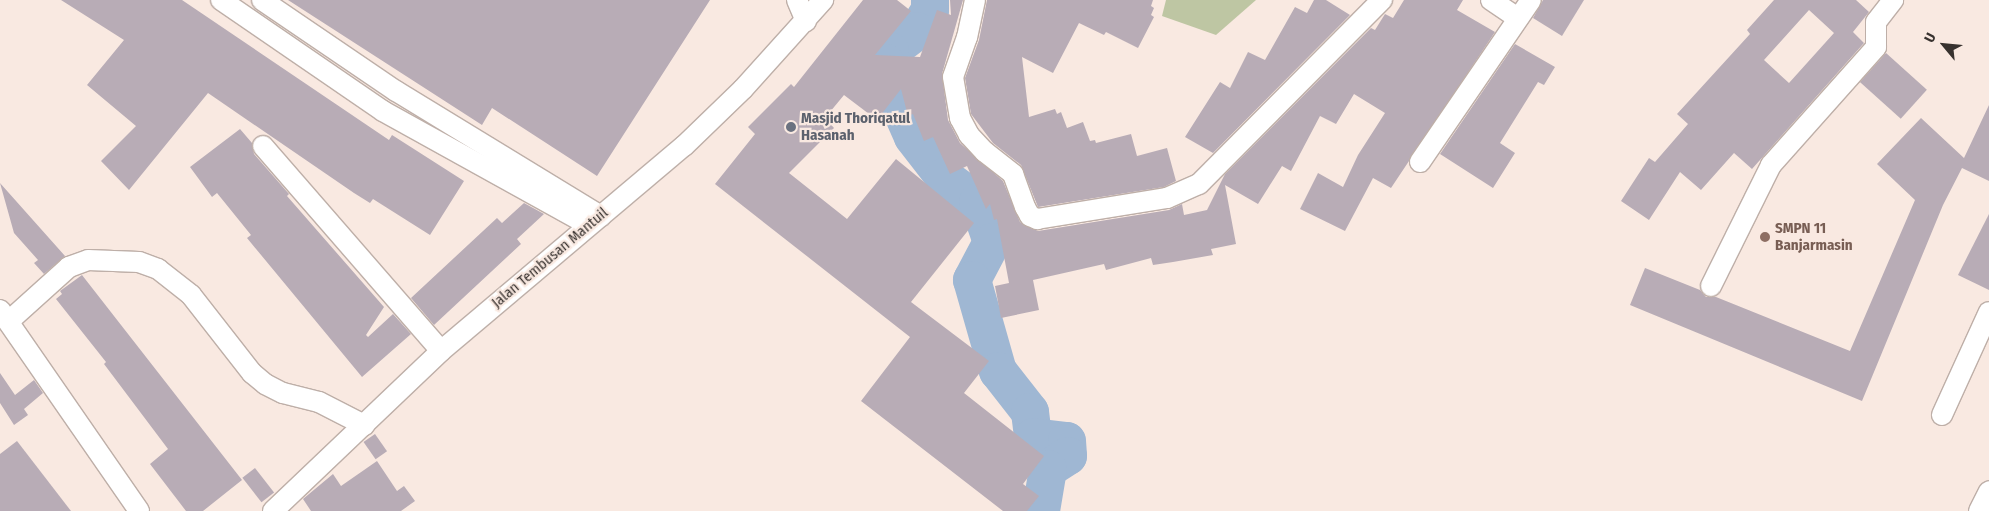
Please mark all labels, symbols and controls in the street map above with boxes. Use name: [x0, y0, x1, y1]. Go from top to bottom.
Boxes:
north arrow: [1919, 20, 1969, 70]
text: U: [1921, 30, 1940, 45]
place label: Masjid Thoriqatul Hasanah: [801, 109, 910, 144]
marker: Masjid Thoriqatul Hasanah: [785, 121, 797, 133]
street label: Jalan Tembusan Mantuil: [488, 204, 612, 312]
place label: SMPN 11 Banjarmasin: [1775, 219, 1853, 254]
marker: SMPN 11 Banjarmasin: [1759, 231, 1771, 243]

